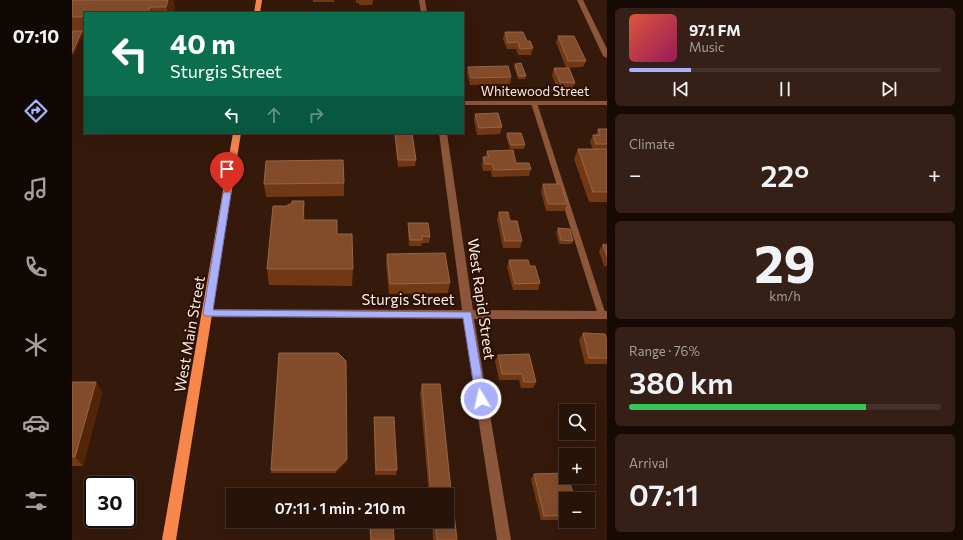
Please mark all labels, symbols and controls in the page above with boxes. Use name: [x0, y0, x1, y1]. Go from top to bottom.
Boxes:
text: 97.1 FM: [689, 21, 741, 39]
text: 07:10: [13, 25, 59, 47]
text: 40 m: [170, 26, 236, 60]
icon: left: [104, 28, 156, 80]
text: Music: [689, 39, 724, 55]
text: Sturgis Street: [170, 60, 282, 82]
icon: previous: [670, 78, 692, 100]
icon: pause: [774, 78, 796, 100]
icon: next: [878, 78, 900, 100]
street label: Whitewood Street: [481, 83, 589, 99]
icon: directions: [22, 97, 50, 125]
icon: left: [221, 104, 243, 126]
icon: ahead: [263, 104, 285, 126]
icon: right: [305, 104, 327, 126]
text: Climate: [629, 136, 675, 152]
pin: [210, 152, 244, 193]
text: 22°: [760, 156, 809, 193]
icon: arrive: [216, 158, 238, 180]
text: −: [629, 161, 642, 188]
text: +: [928, 161, 941, 188]
icon: music: [22, 175, 50, 203]
text: 29: [754, 230, 816, 294]
street label: West Rapid Street: [465, 237, 499, 361]
icon: phone: [22, 253, 50, 281]
street label: West Main Street: [170, 274, 208, 394]
text: km/h: [769, 288, 801, 304]
street label: Sturgis Street: [361, 290, 455, 308]
icon: climate: [22, 331, 50, 359]
text: Range · 76%: [629, 343, 700, 359]
text: 380 km: [629, 363, 733, 400]
position arrow: [460, 378, 502, 420]
map controls: [559, 404, 595, 528]
button: search: [559, 404, 595, 440]
icon: car: [22, 409, 50, 437]
button: +: [559, 448, 595, 484]
text: Arrival: [629, 455, 668, 471]
text: 07:11: [629, 475, 699, 512]
speed limit sign: 30: [84, 476, 136, 528]
icon: filters: [22, 487, 50, 515]
button: −: [559, 492, 595, 528]
text: 07:11 · 1 min · 210 m: [275, 499, 405, 517]

